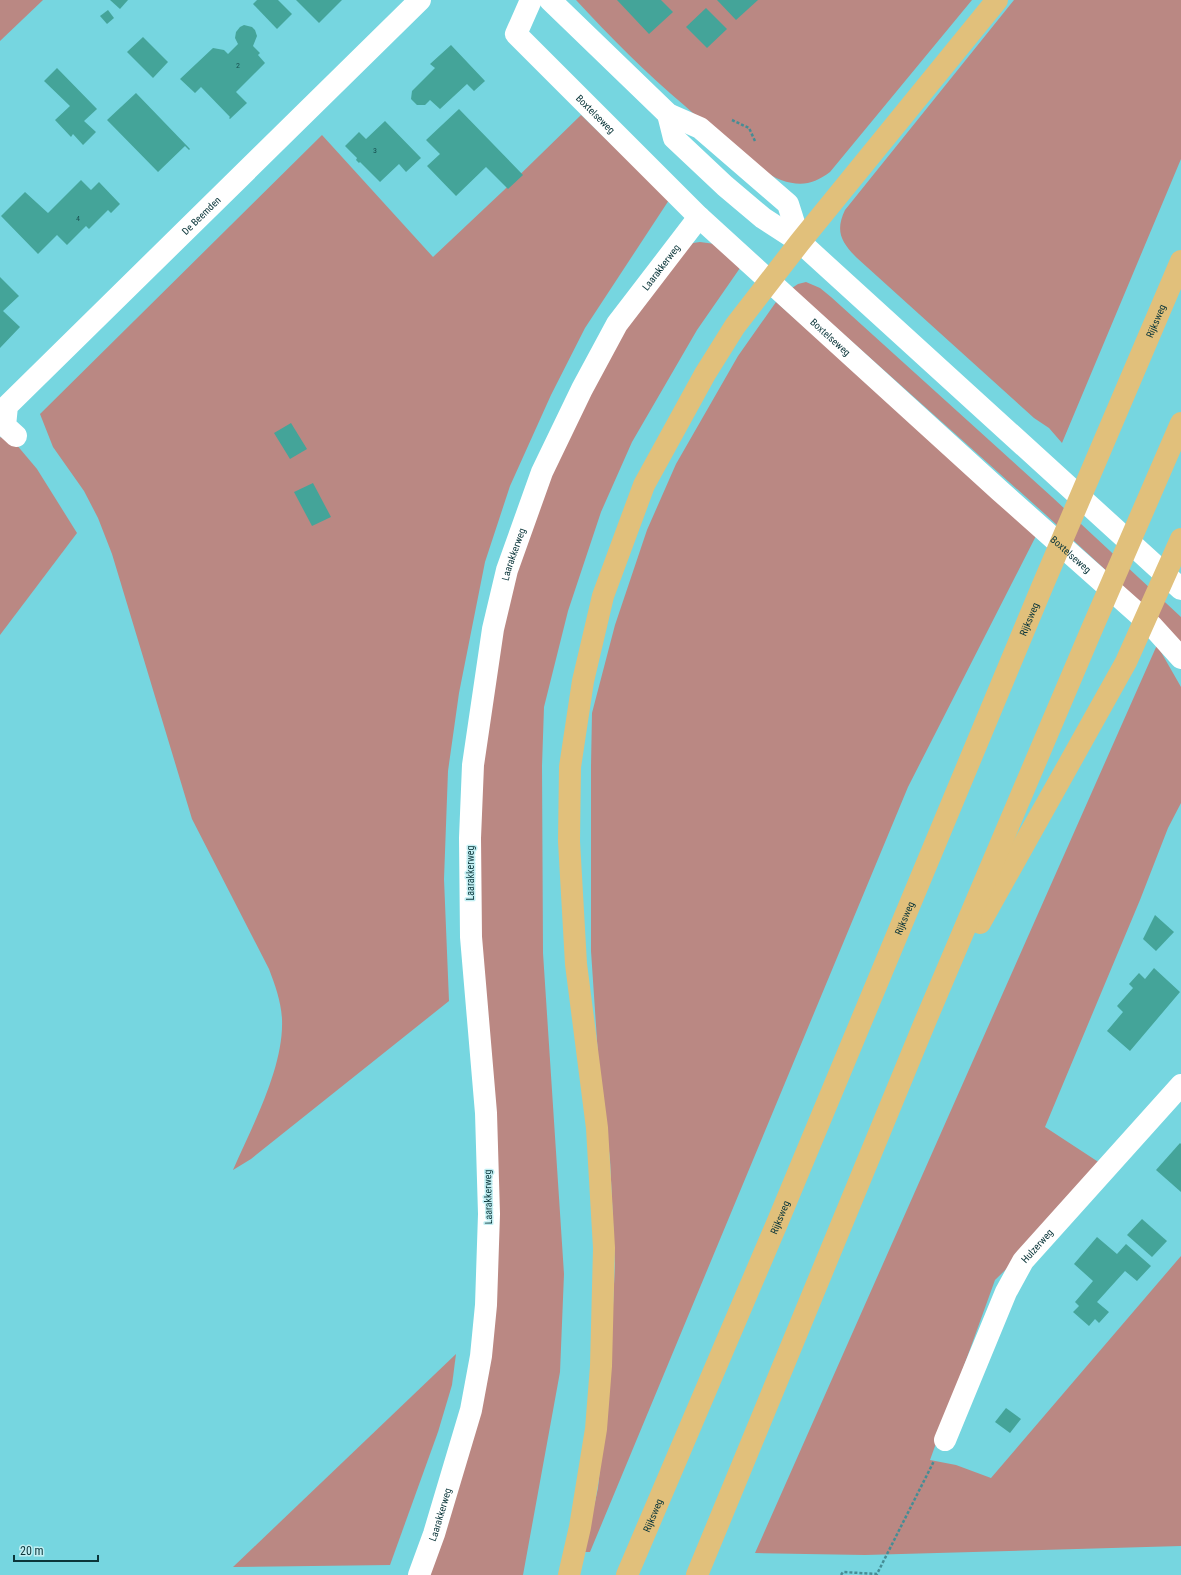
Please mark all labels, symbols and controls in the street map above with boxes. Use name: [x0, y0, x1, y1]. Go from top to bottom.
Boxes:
house number: 2: [236, 61, 240, 70]
street label: Boxtelseweg: [574, 92, 617, 135]
house number: 3: [373, 146, 377, 155]
street label: De Beemden: [179, 194, 223, 237]
house number: 4: [76, 214, 80, 223]
street label: Laarakkerweg: [640, 242, 682, 292]
street label: Rijksweg: [1144, 302, 1167, 339]
street label: Boxtelseweg: [808, 316, 853, 358]
street label: Laarakkerweg: [499, 526, 527, 582]
street label: Boxtelseweg: [1049, 533, 1093, 575]
street label: Rijksweg: [1017, 601, 1041, 637]
street label: Laarakkerweg: [465, 846, 476, 900]
street label: Rijksweg: [892, 900, 916, 936]
street label: Laarakkerweg: [482, 1169, 494, 1225]
street label: Rijksweg: [768, 1199, 791, 1235]
street label: Hulzerweg: [1019, 1226, 1055, 1265]
street label: Laarakkerweg: [426, 1487, 453, 1543]
street label: Rijksweg: [641, 1497, 664, 1533]
scale bar: [14, 1537, 98, 1563]
text: 20 m: [20, 1544, 44, 1558]

